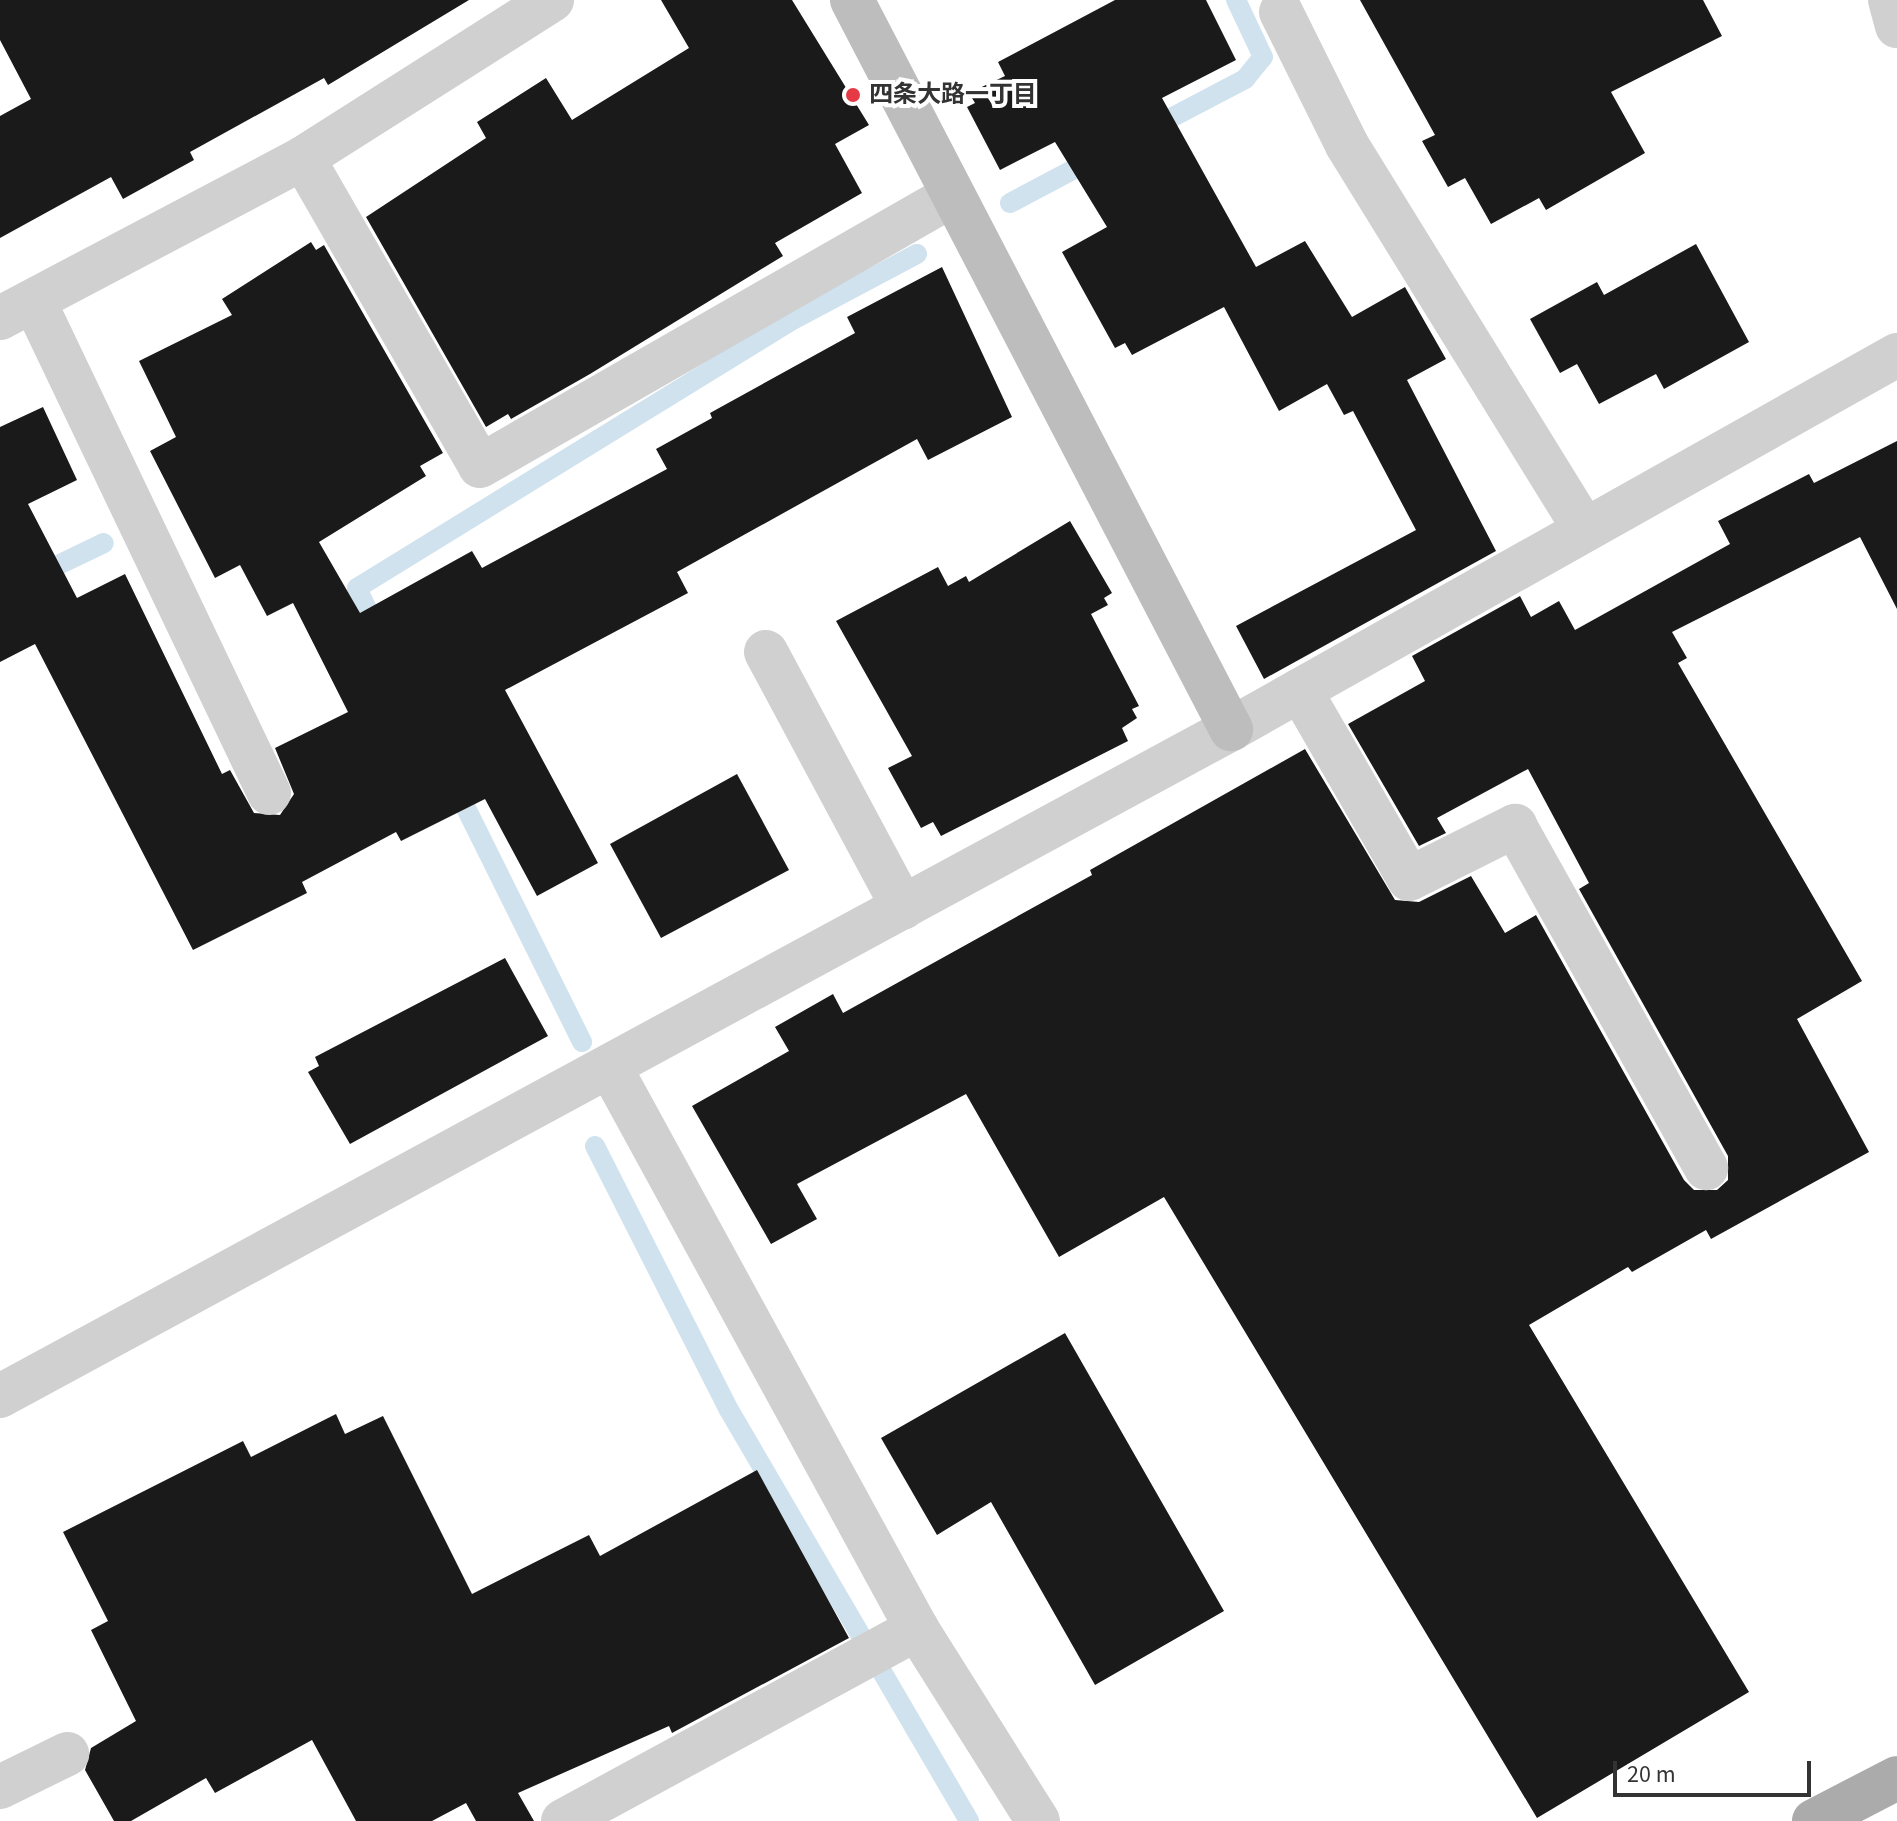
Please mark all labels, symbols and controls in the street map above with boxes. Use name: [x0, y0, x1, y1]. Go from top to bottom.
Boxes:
place label: 四条大路一丁目: [869, 81, 1037, 109]
marker: 四条大路一丁目: [844, 86, 862, 104]
scale bar: [1617, 1745, 1815, 1795]
text: 20 m: [1627, 1757, 1676, 1792]

